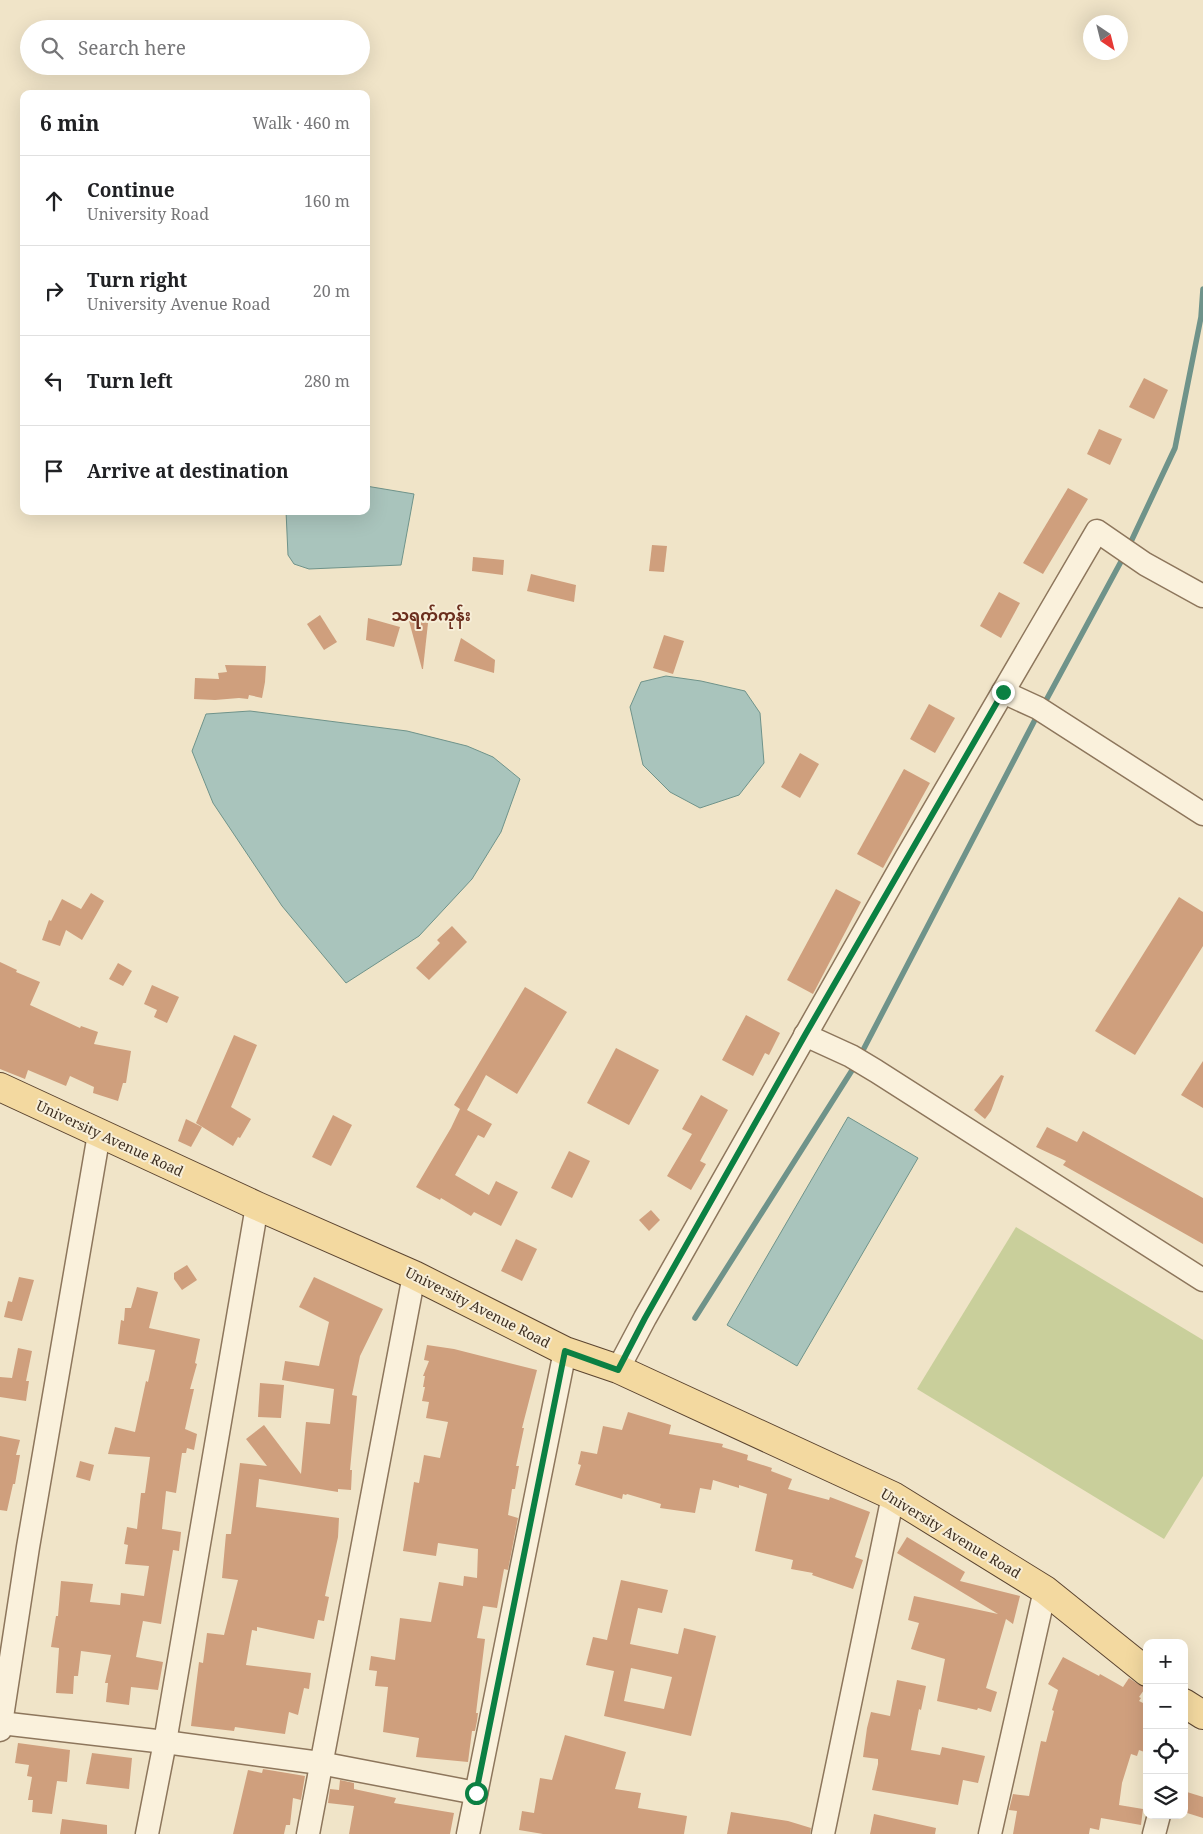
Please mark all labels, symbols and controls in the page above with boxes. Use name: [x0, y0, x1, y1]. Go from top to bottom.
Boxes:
north arrow: [1083, 15, 1128, 60]
search box: [20, 20, 370, 75]
icon: search: [38, 34, 66, 62]
text: Search here: [78, 35, 186, 61]
text: 6 min: [40, 109, 99, 137]
text: Walk · 460 m: [253, 112, 350, 134]
text: Continue: [87, 177, 175, 203]
icon: ahead: [40, 187, 68, 215]
text: 160 m: [304, 190, 350, 212]
text: University Road: [87, 203, 209, 225]
text: Turn right: [87, 267, 187, 293]
icon: right: [40, 277, 68, 305]
text: 20 m: [313, 280, 350, 302]
text: University Avenue Road: [87, 293, 270, 315]
icon: left: [40, 367, 68, 395]
text: Turn left: [87, 368, 173, 394]
text: 280 m: [304, 370, 350, 392]
icon: arrive: [40, 457, 68, 485]
text: Arrive at destination: [87, 458, 289, 484]
district label: သရက်ကုန်း: [391, 604, 471, 629]
route end: [992, 681, 1015, 704]
street label: University Avenue Road: [33, 1095, 187, 1181]
street label: University Avenue Road: [402, 1262, 554, 1352]
street label: University Avenue Road: [877, 1484, 1025, 1583]
map controls: [1143, 1639, 1188, 1819]
button: +: [1143, 1639, 1188, 1684]
button: −: [1143, 1684, 1188, 1729]
button: locate: [1143, 1729, 1188, 1774]
button: layers: [1143, 1774, 1188, 1819]
route start: [465, 1782, 488, 1805]

